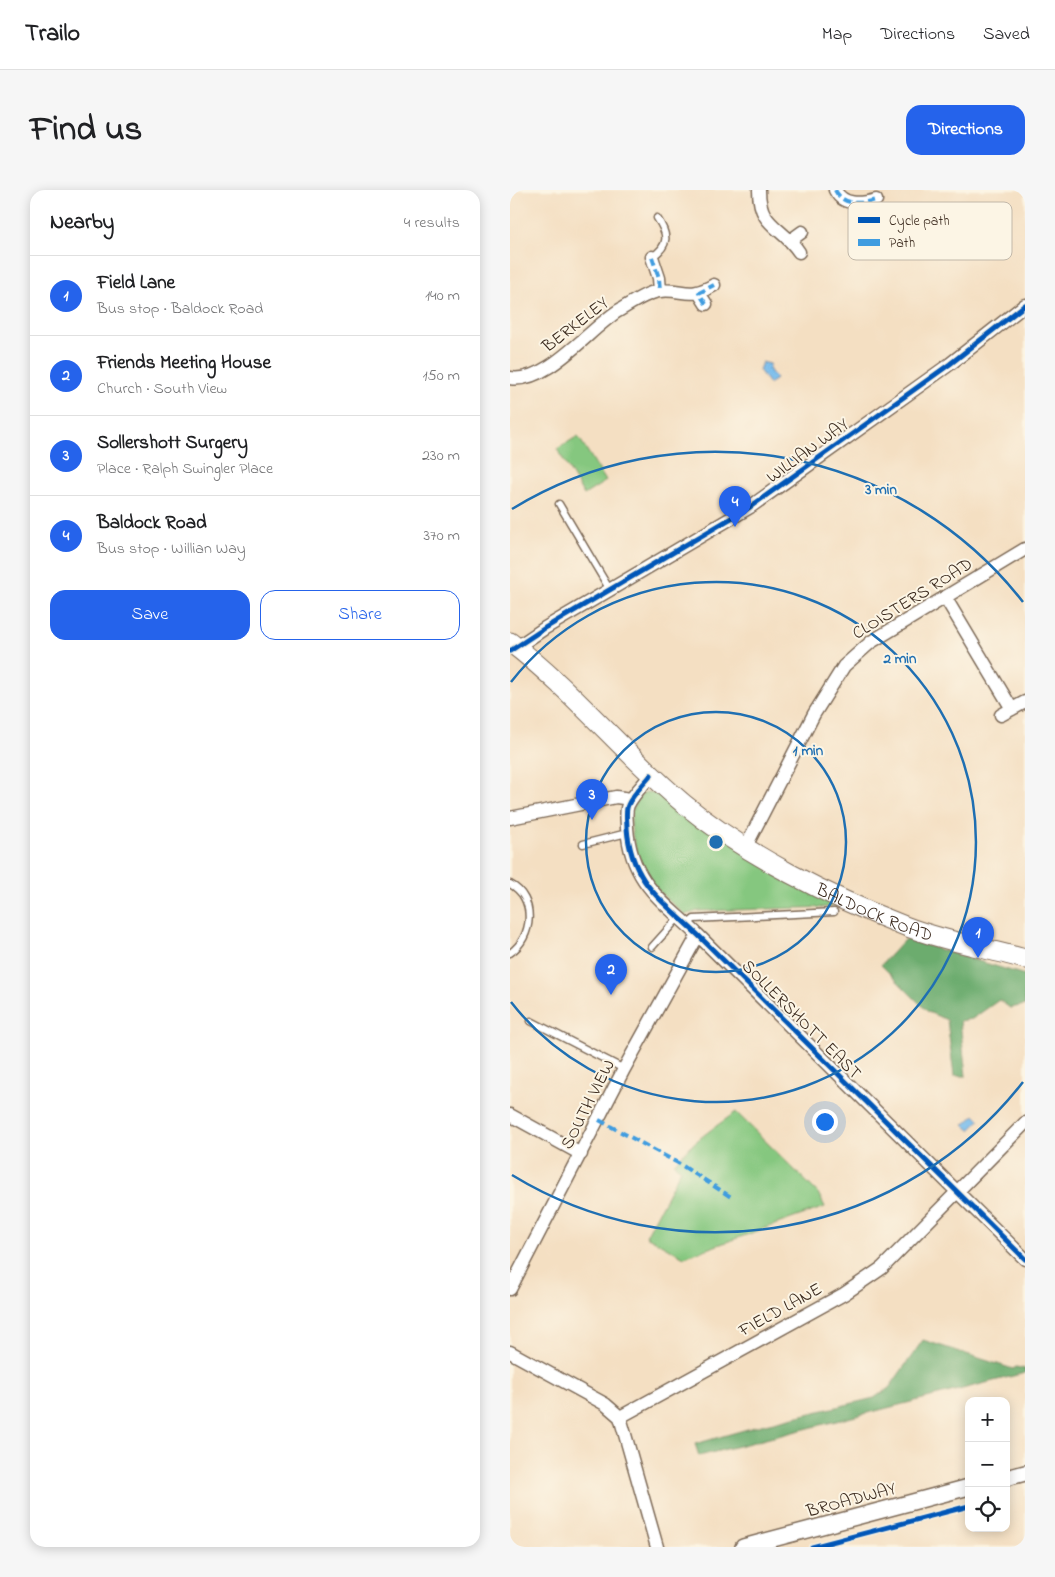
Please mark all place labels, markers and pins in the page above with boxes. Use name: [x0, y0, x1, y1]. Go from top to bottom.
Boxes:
pin: 4: [719, 486, 751, 527]
pin: 3: [576, 779, 608, 820]
centre of rings: [707, 833, 725, 851]
pin: 1: [962, 917, 994, 958]
pin: 2: [595, 954, 627, 995]

